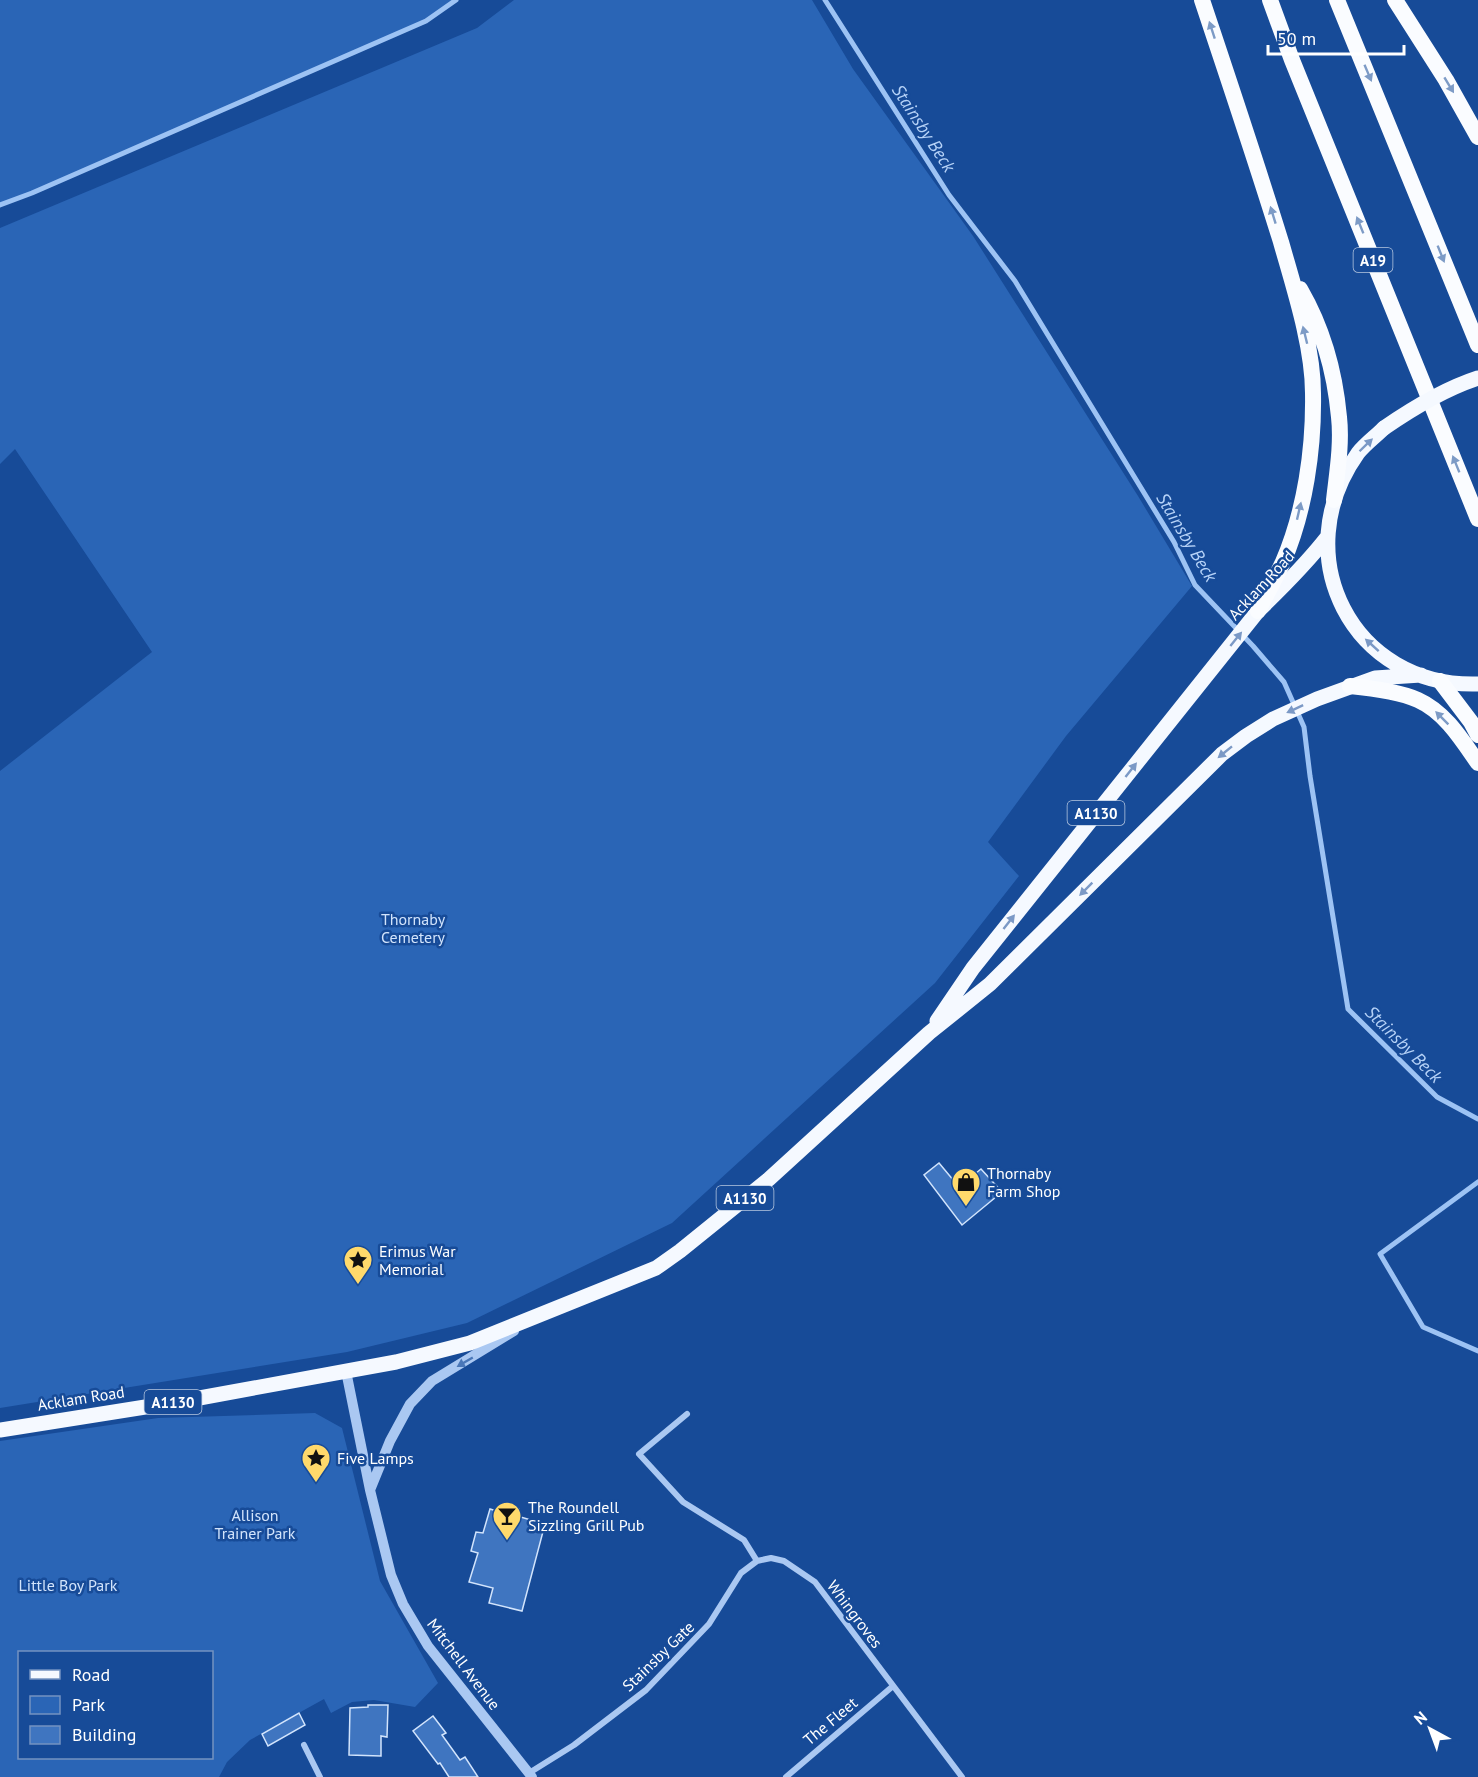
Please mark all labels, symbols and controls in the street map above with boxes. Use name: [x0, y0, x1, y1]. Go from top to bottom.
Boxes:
scale bar: [1268, 18, 1404, 56]
one-way arrow: [1207, 21, 1216, 39]
text: 50 m: [1277, 27, 1316, 50]
one-way arrow: [1364, 64, 1373, 82]
one-way arrow: [1444, 77, 1454, 94]
water label: Stainsby Beck: [887, 80, 961, 177]
one-way arrow: [1268, 206, 1277, 224]
one-way arrow: [1354, 216, 1364, 234]
one-way arrow: [1437, 245, 1446, 263]
road number: A19: [1354, 248, 1392, 272]
one-way arrow: [1299, 325, 1309, 344]
one-way arrow: [1358, 439, 1372, 453]
one-way arrow: [1451, 455, 1461, 473]
water label: Stainsby Beck: [1151, 488, 1223, 587]
one-way arrow: [1295, 501, 1304, 520]
street label: Acklam Road: [1224, 546, 1298, 624]
one-way arrow: [1229, 632, 1242, 647]
one-way arrow: [1365, 639, 1380, 652]
one-way arrow: [1286, 704, 1304, 714]
one-way arrow: [1434, 711, 1449, 725]
one-way arrow: [1217, 746, 1233, 759]
one-way arrow: [1124, 762, 1136, 777]
road number: A1130: [1068, 801, 1124, 825]
one-way arrow: [1079, 882, 1093, 897]
park label: Thornaby Cemetery: [381, 909, 446, 947]
one-way arrow: [1003, 915, 1015, 930]
water label: Stainsby Beck: [1361, 1001, 1448, 1088]
place label: Thornaby Farm Shop: [987, 1163, 1060, 1201]
shop icon: Thornaby Farm Shop: [950, 1166, 982, 1208]
road number: A1130: [716, 1186, 774, 1210]
place label: Erimus War Memorial: [379, 1241, 456, 1279]
place icon: Erimus War Memorial: [342, 1244, 374, 1286]
one-way arrow: [457, 1356, 473, 1367]
street label: Acklam Road: [36, 1381, 126, 1415]
road number: A1130: [144, 1390, 201, 1414]
place icon: Five Lamps: [300, 1442, 332, 1484]
place label: Five Lamps: [337, 1448, 414, 1468]
place label: The Roundell Sizzling Grill Pub: [528, 1497, 644, 1535]
bar icon: The Roundell Sizzling Grill Pub: [491, 1500, 523, 1542]
park label: Allison Trainer Park: [215, 1505, 296, 1543]
park label: Little Boy Park: [19, 1575, 118, 1595]
street label: Whingroves: [823, 1576, 887, 1652]
street label: Mitchell Avenue: [423, 1614, 505, 1714]
street label: Stainsby Gate: [618, 1617, 698, 1695]
legend: [18, 1651, 213, 1759]
text: Road: [72, 1663, 110, 1686]
street label: The Fleet: [799, 1692, 862, 1749]
text: Park: [72, 1693, 105, 1716]
north arrow: [1400, 1699, 1460, 1759]
text: N: [1410, 1707, 1431, 1729]
text: Building: [72, 1723, 136, 1746]

